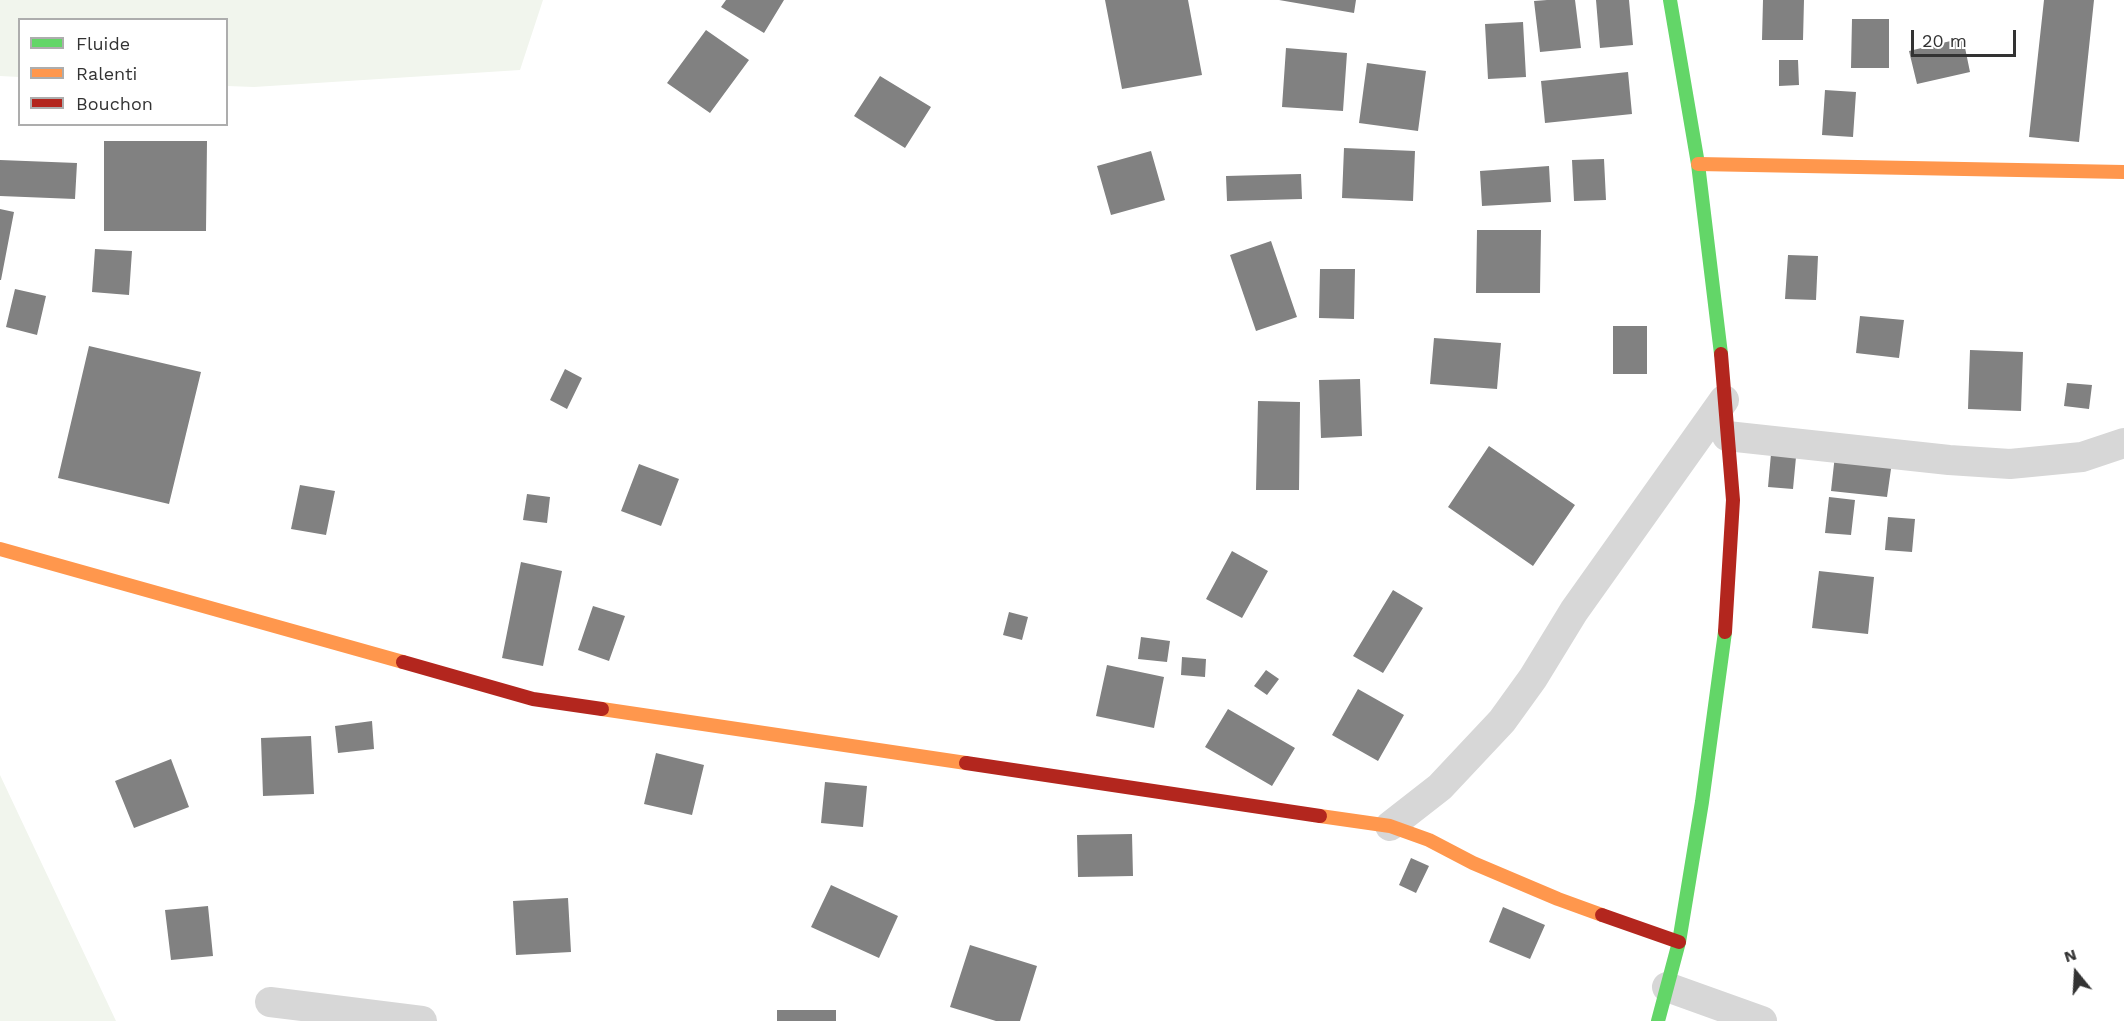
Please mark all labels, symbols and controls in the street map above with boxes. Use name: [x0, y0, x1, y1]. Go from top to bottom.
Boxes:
legend: [18, 18, 228, 126]
scale bar: [1914, 18, 2019, 56]
text: 20 m: [1922, 30, 1967, 51]
text: Fluide: [76, 33, 130, 54]
text: Ralenti: [76, 63, 137, 84]
text: Bouchon: [76, 93, 153, 114]
north arrow: [2046, 943, 2106, 1003]
text: N: [2062, 945, 2079, 966]

